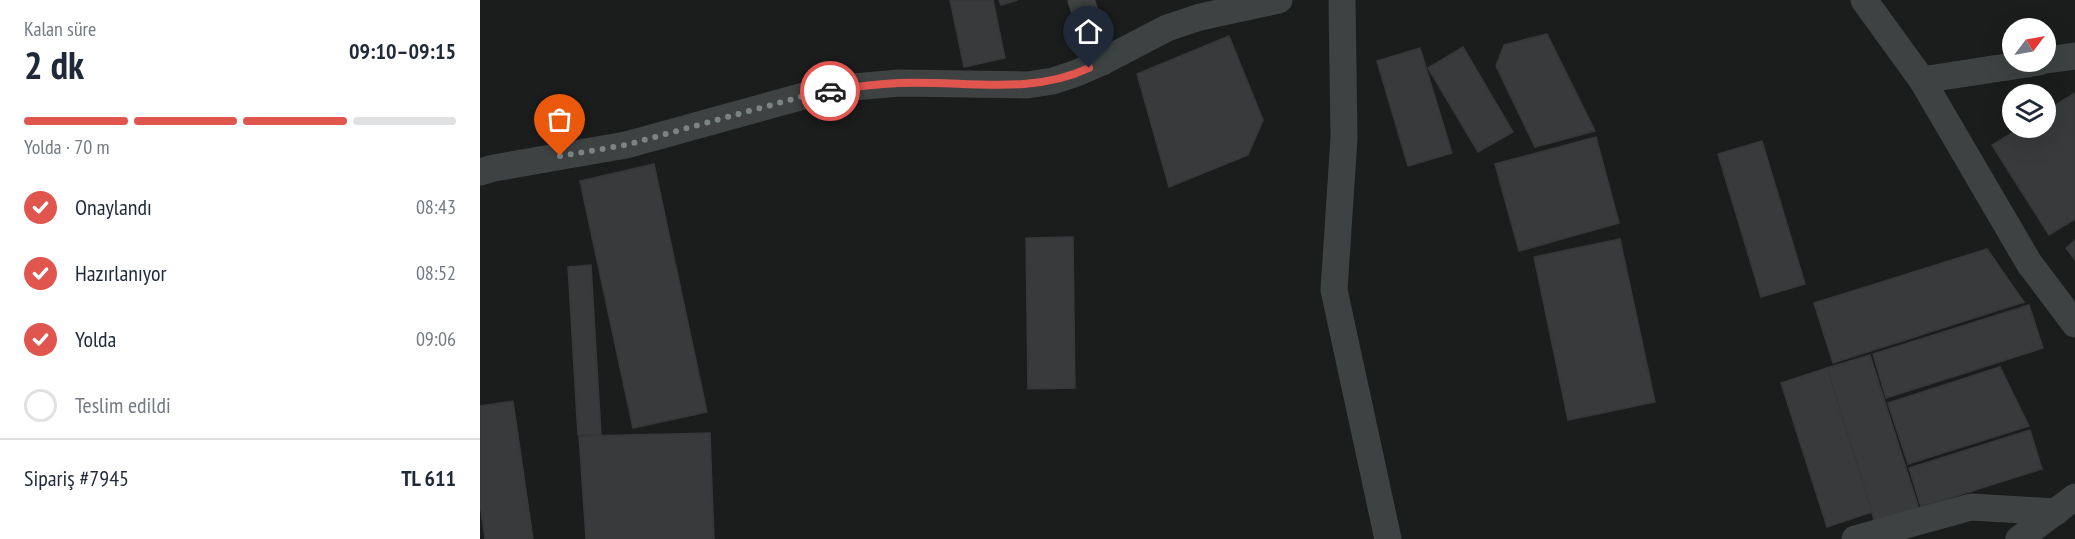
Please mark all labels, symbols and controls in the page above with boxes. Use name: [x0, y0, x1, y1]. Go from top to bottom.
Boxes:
pin: [1063, 6, 1114, 68]
icon: home: [1072, 15, 1105, 48]
text: Kalan süre: [24, 16, 96, 42]
north arrow: [2002, 18, 2056, 72]
map controls: [2002, 18, 2056, 138]
text: 09:10–09:15: [349, 37, 456, 65]
text: 2 dk: [24, 39, 84, 90]
courier: [800, 61, 860, 121]
icon: car: [814, 75, 847, 108]
button: layers: [2002, 84, 2056, 138]
pin: [534, 94, 585, 156]
icon: bag: [543, 103, 576, 136]
text: Yolda · 70 m: [24, 134, 110, 160]
icon: check: [24, 191, 57, 224]
text: Onaylandı: [75, 193, 152, 221]
text: 08:43: [416, 194, 456, 220]
icon: check: [24, 257, 57, 290]
text: Hazırlanıyor: [75, 259, 166, 287]
text: 08:52: [416, 260, 456, 286]
icon: check: [24, 323, 57, 356]
text: Yolda: [75, 325, 116, 353]
text: 09:06: [416, 326, 456, 352]
text: Teslim edildi: [75, 391, 171, 419]
text: Sipariş #7945: [24, 464, 129, 492]
text: TL 611: [401, 464, 456, 492]

